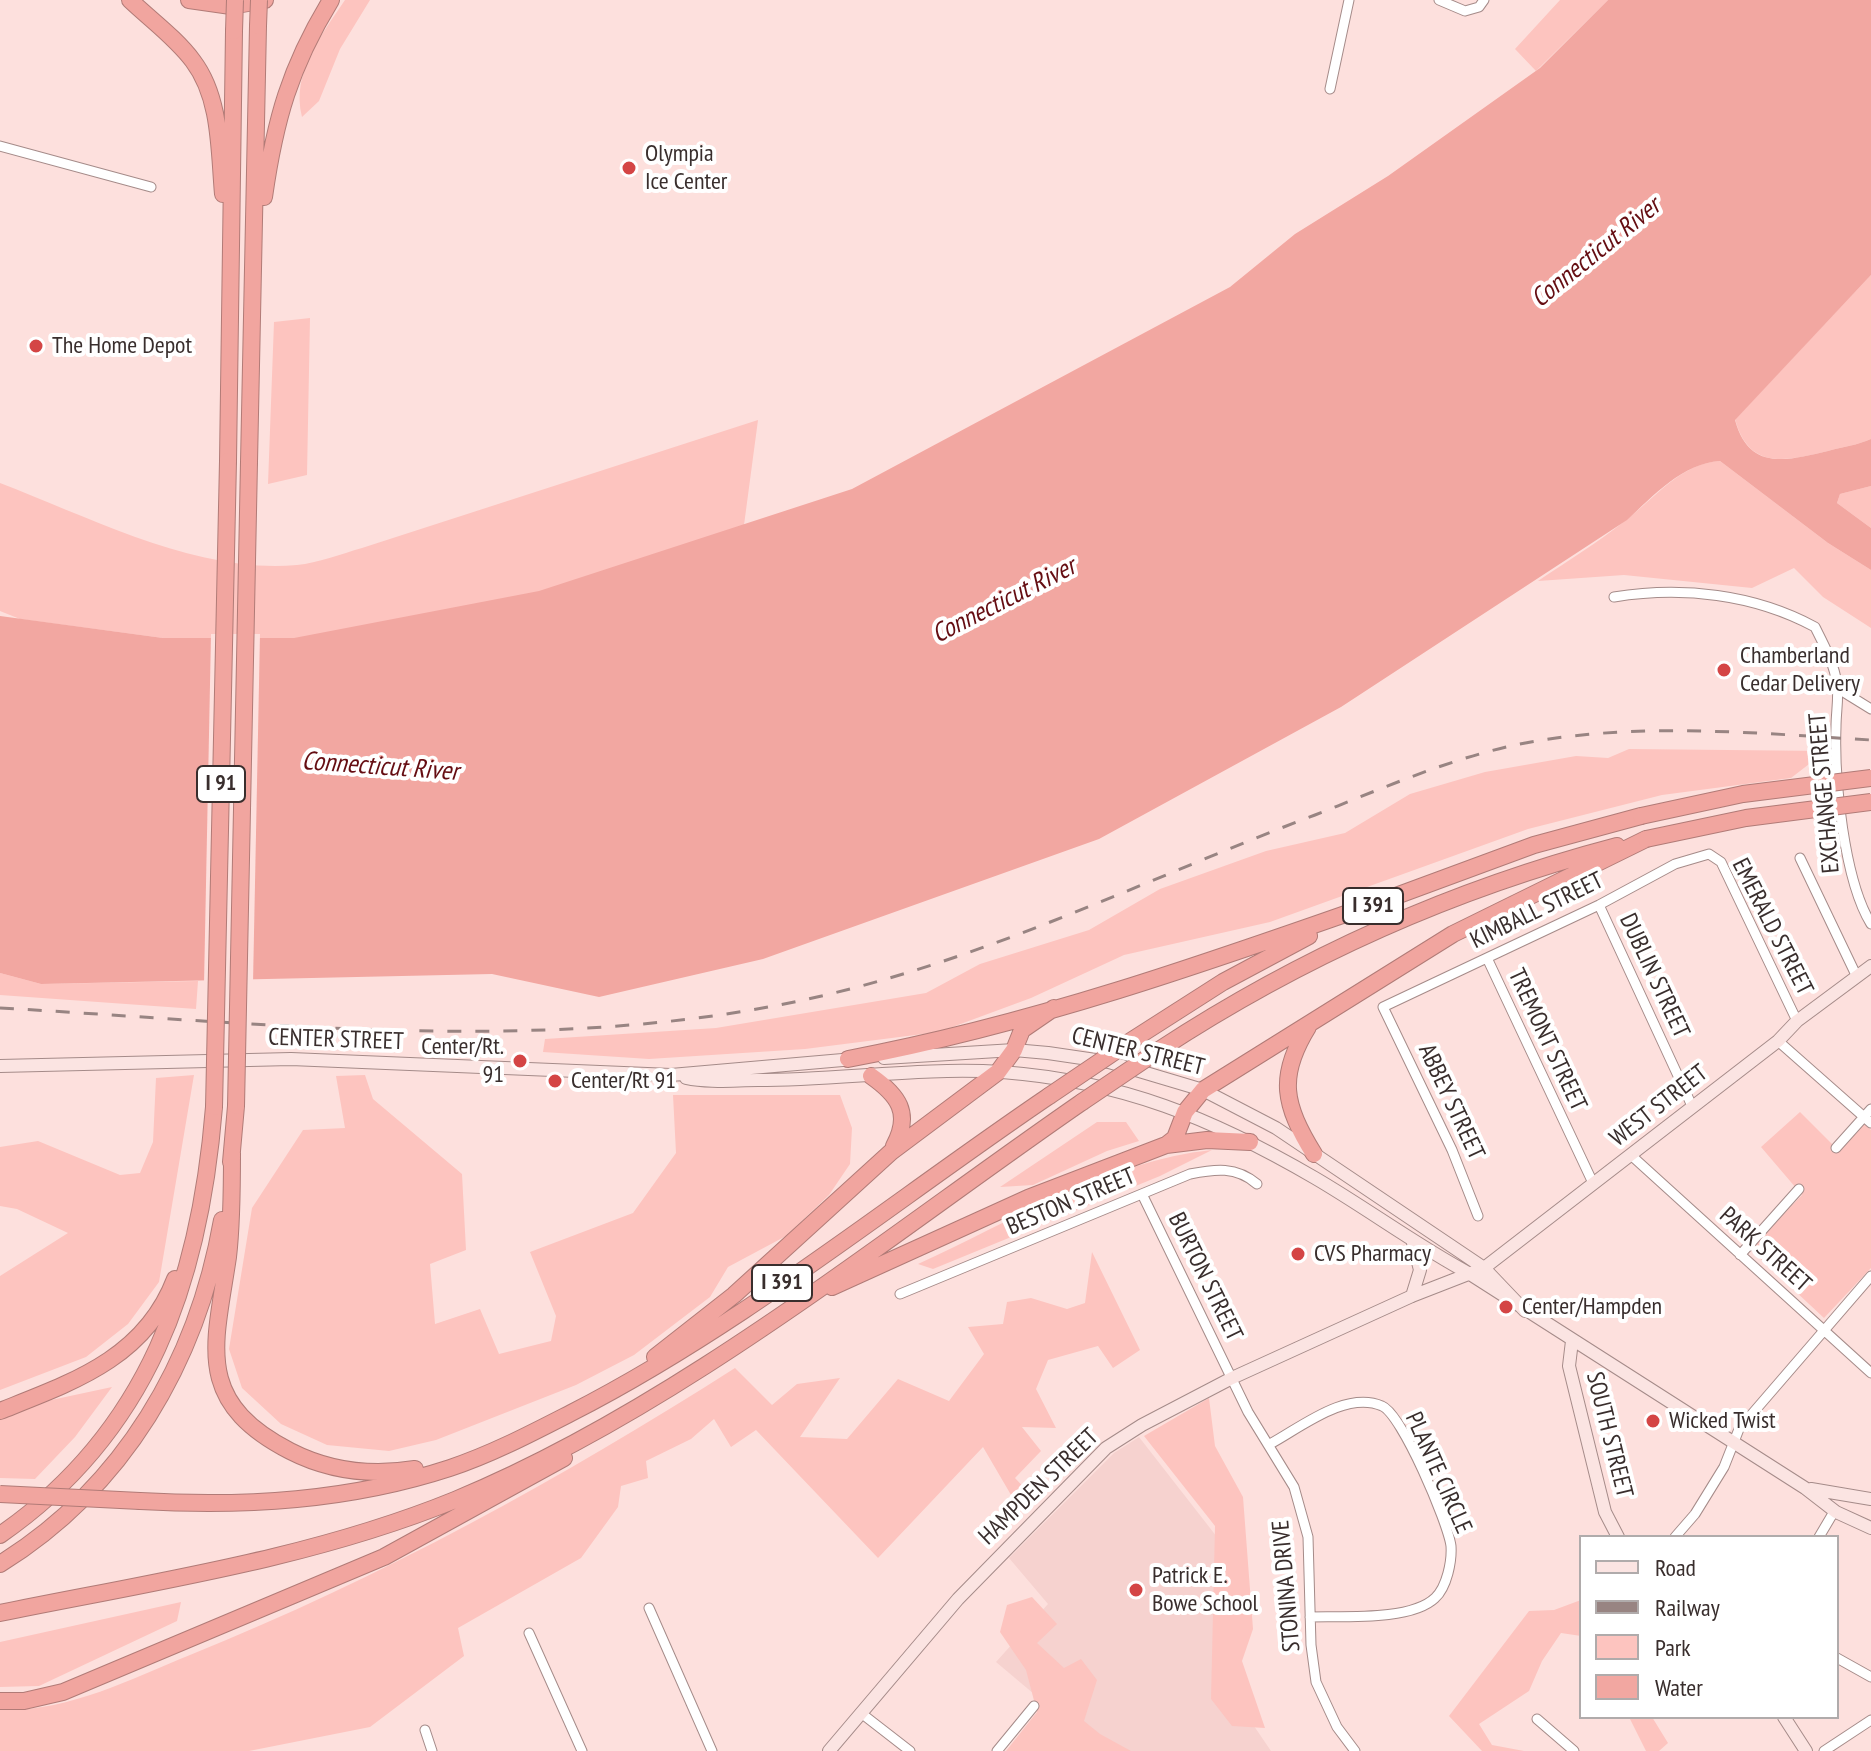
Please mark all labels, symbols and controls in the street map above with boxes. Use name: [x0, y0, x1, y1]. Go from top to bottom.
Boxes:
place label: Olympia Ice Center: [645, 140, 727, 196]
marker: Olympia Ice Center: [620, 159, 638, 177]
water label: Connecticut River: [1525, 191, 1667, 315]
place label: The Home Depot: [52, 332, 192, 360]
marker: The Home Depot: [27, 337, 45, 355]
water label: Connecticut River: [927, 551, 1081, 651]
place label: Chamberland Cedar Delivery: [1740, 642, 1860, 698]
marker: Chamberland Cedar Delivery: [1715, 661, 1733, 679]
street label: EXCHANGE STREET: [1804, 712, 1846, 874]
water label: Connecticut River: [301, 746, 459, 788]
road number: I 91: [197, 766, 245, 802]
street label: EMERALD STREET: [1725, 854, 1819, 1000]
street label: KIMBALL STREET: [1466, 866, 1608, 956]
road number: I 391: [1343, 888, 1403, 924]
street label: DUBLIN STREET: [1613, 909, 1695, 1043]
street label: TREMONT STREET: [1501, 964, 1593, 1116]
street label: CENTER STREET: [1069, 1022, 1207, 1082]
street label: CENTER STREET: [268, 1023, 404, 1057]
place label: Center/Rt. 91: [421, 1033, 504, 1089]
street label: ABBEY STREET: [1412, 1040, 1490, 1164]
marker: Center/Rt. 91: [511, 1052, 529, 1070]
street label: WEST STREET: [1604, 1059, 1714, 1153]
place label: Center/Rt 91: [571, 1067, 676, 1095]
marker: Center/Rt 91: [546, 1072, 564, 1090]
street label: BESTON STREET: [1002, 1162, 1140, 1242]
street label: PARK STREET: [1713, 1201, 1817, 1299]
street label: BURTON STREET: [1162, 1208, 1248, 1346]
place label: CVS Pharmacy: [1314, 1240, 1431, 1268]
marker: CVS Pharmacy: [1289, 1245, 1307, 1263]
road number: I 391: [752, 1265, 812, 1301]
place label: Center/Hampden: [1522, 1293, 1662, 1321]
marker: Center/Hampden: [1497, 1298, 1515, 1316]
street label: SOUTH STREET: [1579, 1369, 1639, 1501]
place label: Wicked Twist: [1669, 1407, 1776, 1435]
street label: PLANTE CIRCLE: [1398, 1408, 1478, 1538]
marker: Wicked Twist: [1644, 1412, 1662, 1430]
street label: HAMPDEN STREET: [973, 1423, 1105, 1551]
street label: STONINA DRIVE: [1267, 1519, 1307, 1653]
legend: [1579, 1535, 1839, 1719]
text: Road: [1655, 1552, 1696, 1583]
place label: Patrick E. Bowe School: [1152, 1562, 1258, 1618]
marker: Patrick E. Bowe School: [1127, 1581, 1145, 1599]
text: Railway: [1655, 1592, 1720, 1623]
text: Park: [1655, 1632, 1691, 1663]
text: Water: [1655, 1672, 1703, 1703]

